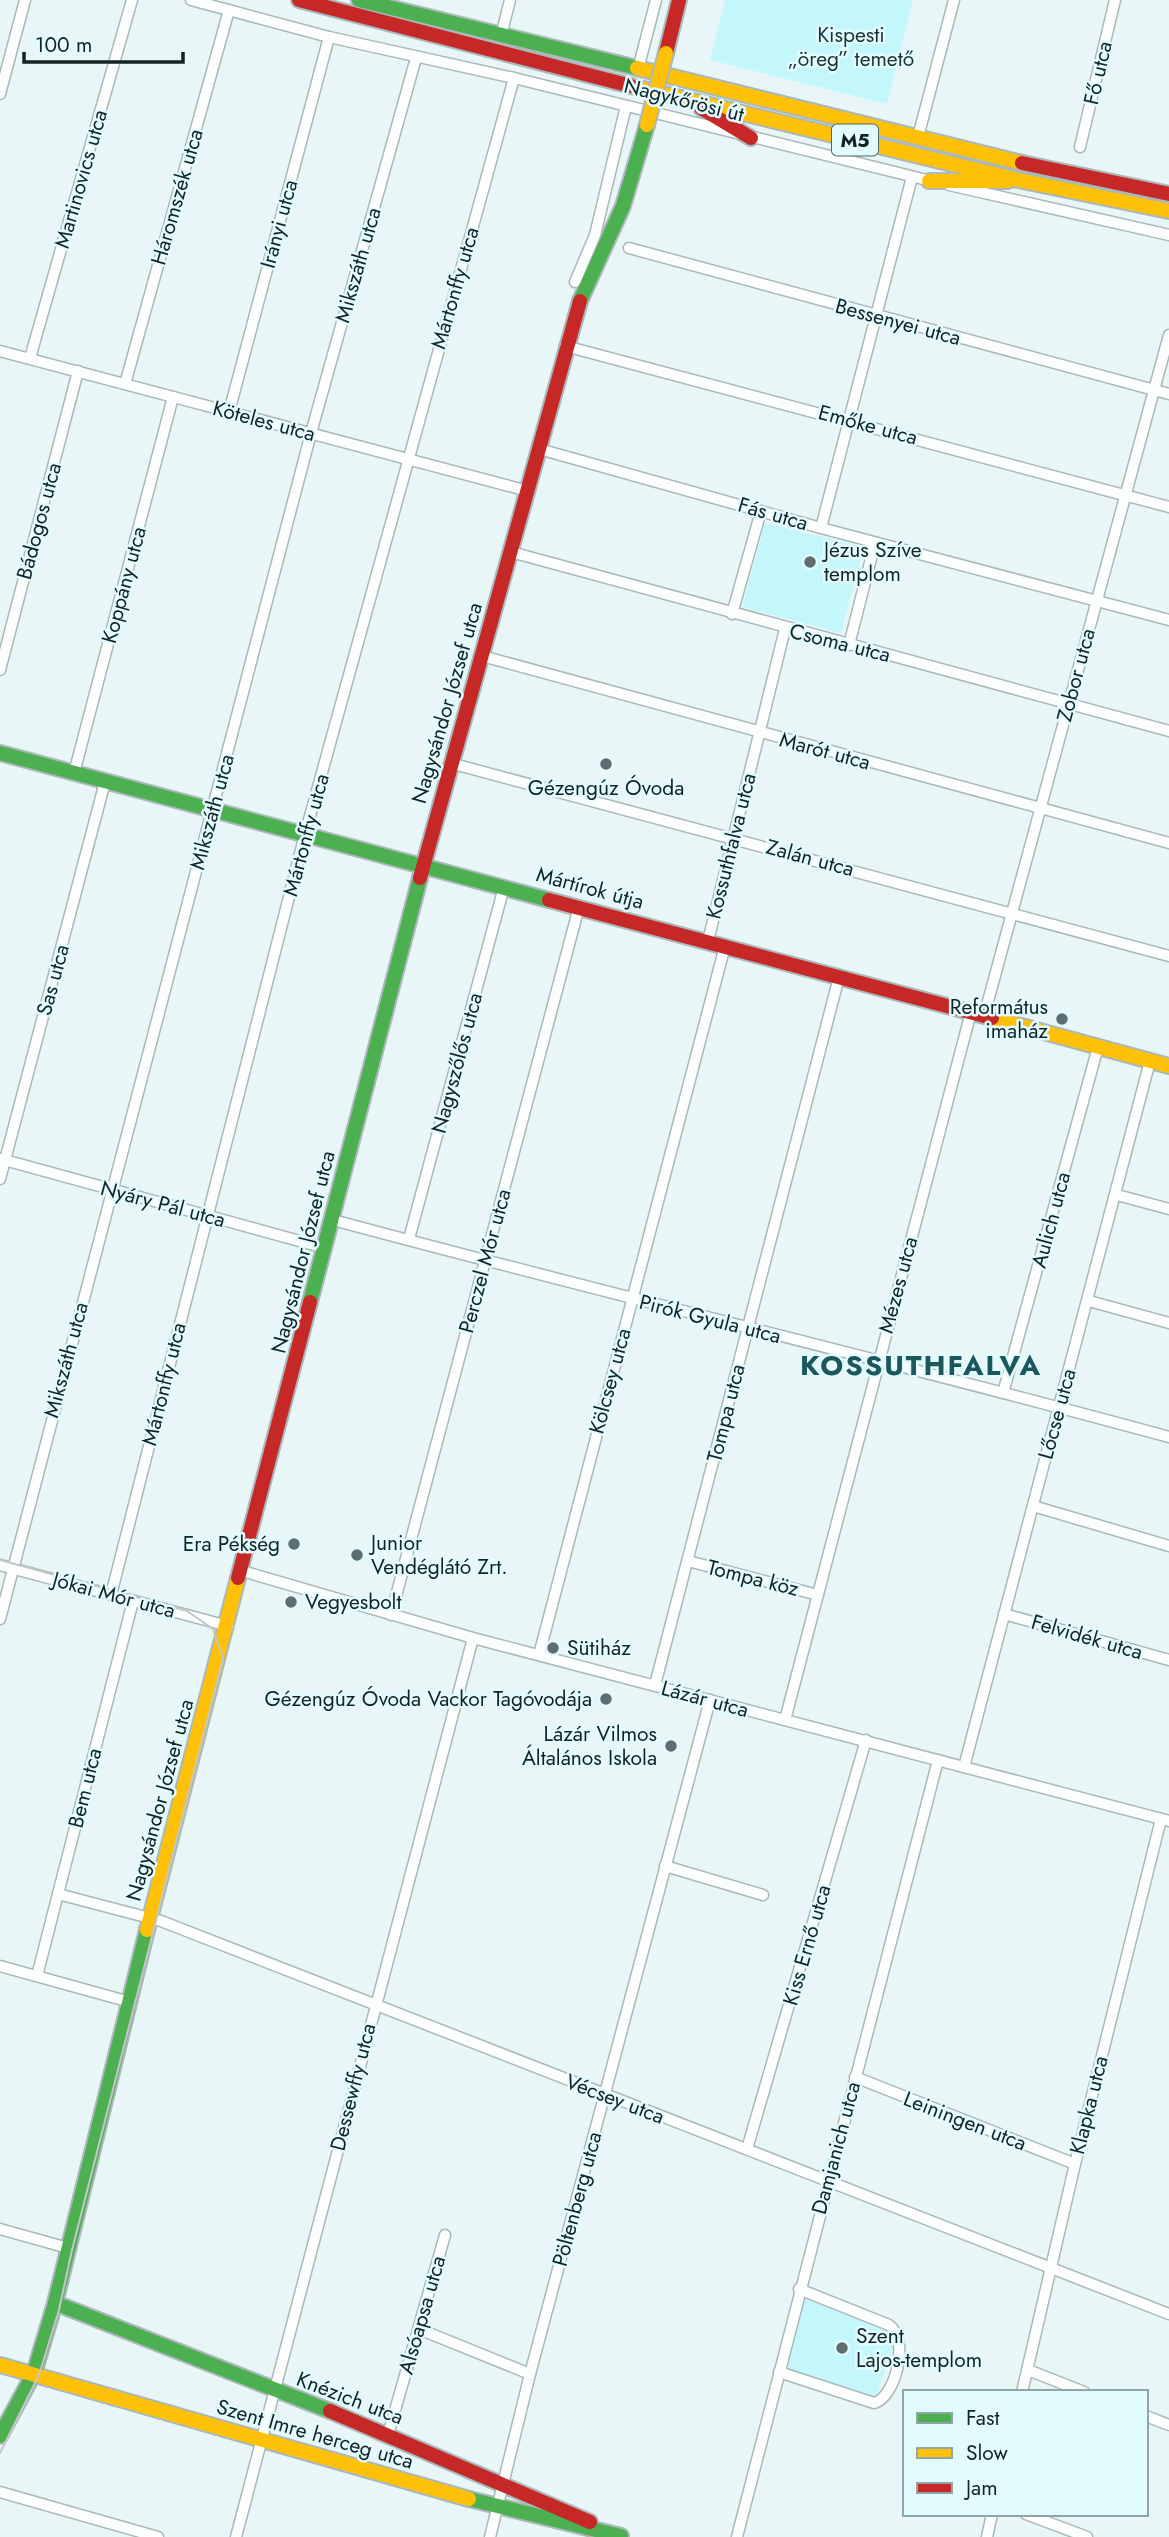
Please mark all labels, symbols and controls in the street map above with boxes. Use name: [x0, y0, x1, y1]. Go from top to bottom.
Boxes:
park label: Kispesti „öreg” temető: [788, 20, 914, 74]
scale bar: [24, 21, 184, 65]
text: 100 m: [35, 30, 92, 60]
street label: Fő utca: [1076, 38, 1120, 108]
street label: Nagykőrösi út: [621, 71, 747, 129]
street label: Martinovics utca: [47, 106, 115, 252]
road number: M5: [832, 124, 878, 156]
street label: Háromszék utca: [143, 125, 211, 269]
street label: Irányi utca: [253, 176, 305, 272]
street label: Mikszáth utca: [327, 204, 389, 326]
street label: Mártonffy utca: [423, 223, 487, 353]
street label: Bessenyei utca: [832, 291, 964, 353]
street label: Köteles utca: [209, 393, 319, 449]
street label: Emőke utca: [815, 397, 921, 453]
street label: Bádogos utca: [9, 459, 69, 583]
street label: Fás utca: [734, 490, 812, 538]
street label: Koppány utca: [94, 523, 154, 647]
place label: Jézus Szíve templom: [821, 535, 922, 589]
marker: Jézus Szíve templom: [802, 554, 818, 570]
street label: Nagysándor József utca: [404, 599, 490, 807]
street label: Csoma utca: [786, 616, 894, 670]
street label: Zobor utca: [1049, 625, 1103, 725]
street label: Marót utca: [776, 724, 874, 778]
street label: Mikszáth utca: [182, 751, 242, 873]
marker: Gézengúz Óvoda: [598, 756, 614, 772]
street label: Mártonffy utca: [275, 770, 337, 900]
street label: Kossuthfalva utca: [698, 770, 764, 922]
place label: Gézengúz Óvoda: [528, 773, 684, 803]
street label: Zalán utca: [763, 832, 857, 884]
street label: Mártírok útja: [533, 859, 647, 917]
street label: Sas utca: [29, 941, 77, 1019]
street label: Nagyszőlős utca: [424, 989, 490, 1137]
place label: Református imaház: [950, 992, 1048, 1046]
marker: Református imaház: [1054, 1011, 1070, 1027]
street label: Nagysándor József utca: [263, 1148, 343, 1356]
street label: Aulich utca: [1024, 1169, 1078, 1271]
street label: Nyáry Pál utca: [97, 1173, 229, 1235]
street label: Perczel Mór utca: [451, 1186, 519, 1336]
street label: Mézes utca: [871, 1233, 925, 1337]
street label: Pirók Gyula utca: [636, 1287, 784, 1351]
street label: Mikszáth utca: [36, 1299, 96, 1421]
street label: Mártonffy utca: [134, 1319, 194, 1449]
street label: Kölcsey utca: [581, 1325, 639, 1437]
district label: KOSSUTHFALVA: [800, 1345, 1042, 1386]
street label: Tompa utca: [699, 1361, 753, 1465]
street label: Lőcse utca: [1031, 1365, 1083, 1463]
place label: Junior Vendéglátó Zrt.: [368, 1528, 508, 1582]
place label: Era Pékség: [183, 1529, 280, 1559]
marker: Era Pékség: [286, 1536, 302, 1552]
marker: Junior Vendéglátó Zrt.: [349, 1547, 365, 1563]
street label: Tompa köz: [704, 1552, 802, 1604]
street label: Jókai Mór utca: [46, 1563, 179, 1626]
place label: Vegyesbolt: [305, 1587, 401, 1617]
marker: Vegyesbolt: [283, 1594, 299, 1610]
street label: Felvidék utca: [1028, 1607, 1146, 1667]
place label: Sütiház: [567, 1633, 631, 1663]
marker: Sütiház: [545, 1640, 561, 1656]
street label: Lázár utca: [658, 1673, 752, 1725]
place label: Gézengúz Óvoda Vackor Tagóvodája: [265, 1684, 592, 1714]
marker: Gézengúz Óvoda Vackor Tagóvodája: [598, 1691, 614, 1707]
street label: Nagysándor József utca: [119, 1696, 201, 1904]
place label: Lázár Vilmos Általános Iskola: [522, 1719, 657, 1773]
marker: Lázár Vilmos Általános Iskola: [663, 1738, 679, 1754]
street label: Bem utca: [61, 1745, 109, 1831]
street label: Kiss Ernő utca: [775, 1881, 839, 2009]
street label: Dessewffy utca: [323, 2020, 383, 2154]
street label: Klapka utca: [1062, 2053, 1116, 2157]
street label: Vécsey utca: [561, 2066, 669, 2132]
street label: Damjanich utca: [804, 2078, 868, 2218]
street label: Leiningen utca: [899, 2084, 1031, 2158]
street label: Pöltenberg utca: [545, 2128, 609, 2270]
street label: Alsóapsa utca: [391, 2252, 453, 2378]
place label: Szent Lajos-templom: [856, 2321, 982, 2375]
marker: Szent Lajos-templom: [834, 2340, 850, 2356]
street label: Knézich utca: [292, 2364, 408, 2432]
legend: [903, 2390, 1148, 2516]
street label: Szent Imre herceg utca: [213, 2392, 417, 2476]
text: Fast: [966, 2403, 999, 2433]
text: Slow: [966, 2438, 1008, 2468]
text: Jam: [963, 2473, 998, 2503]

